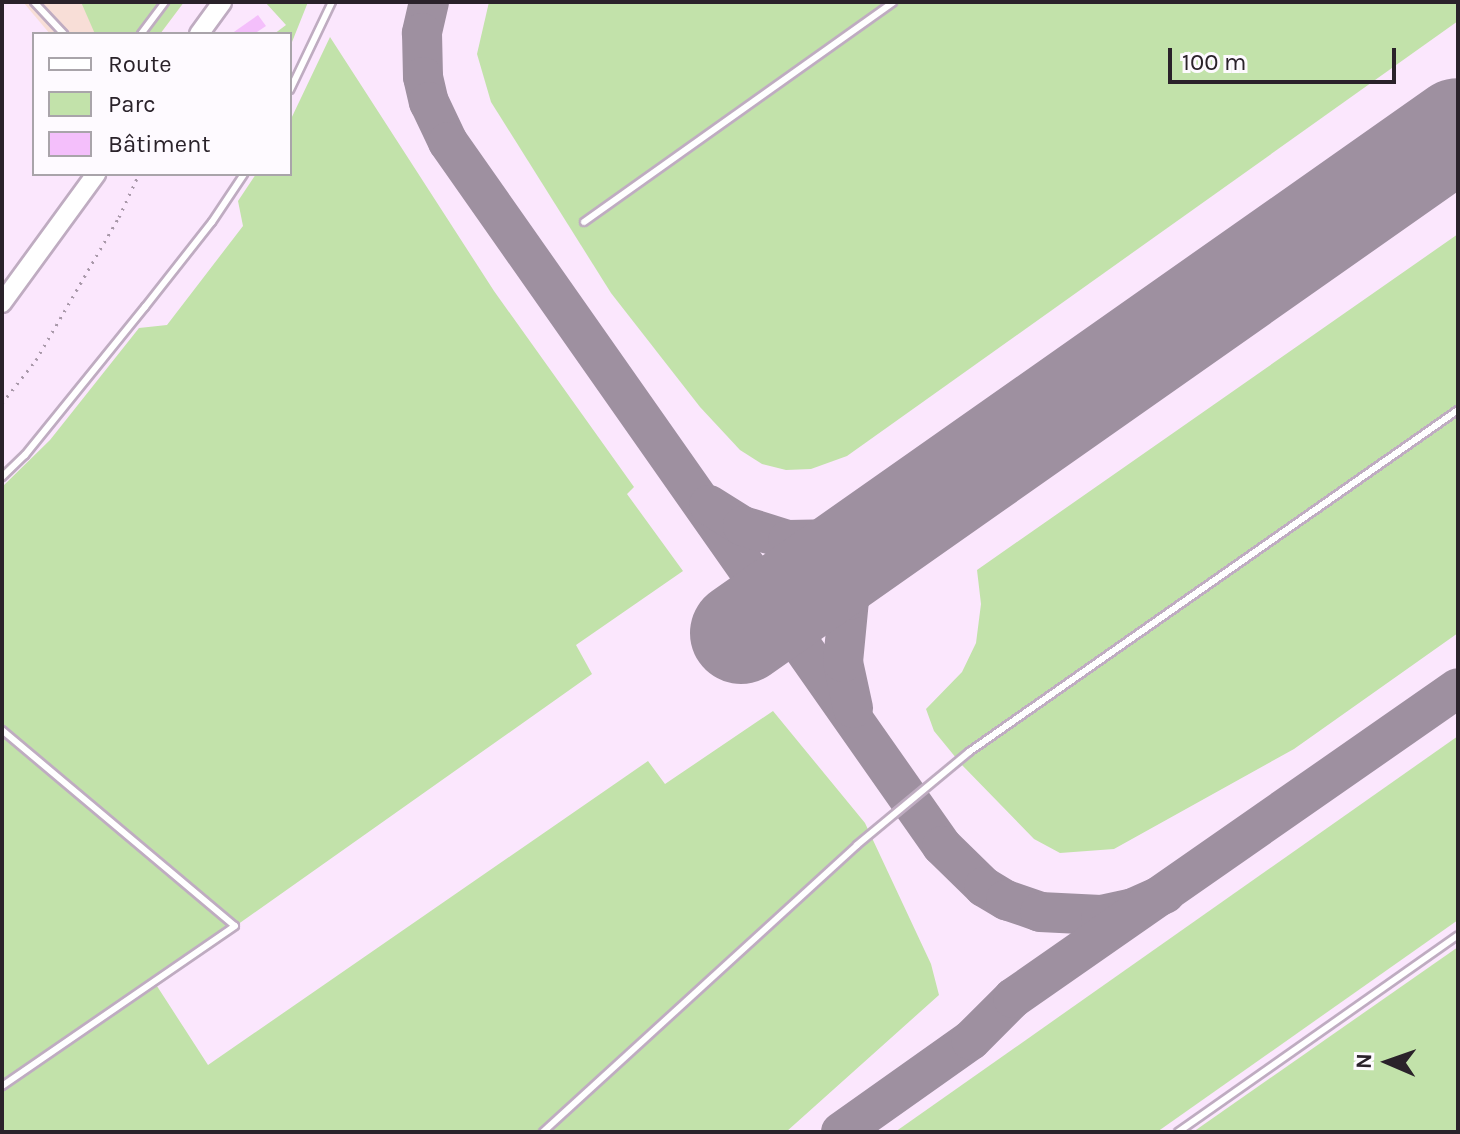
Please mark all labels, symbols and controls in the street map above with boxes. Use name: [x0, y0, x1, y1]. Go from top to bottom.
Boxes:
legend: [32, 32, 292, 176]
scale bar: [1172, 32, 1400, 82]
text: 100 m: [1182, 48, 1247, 76]
text: Route: [108, 50, 172, 78]
text: Parc: [108, 90, 156, 118]
text: Bâtiment: [108, 130, 211, 158]
north arrow: [1348, 1022, 1428, 1102]
text: N: [1351, 1053, 1377, 1070]

